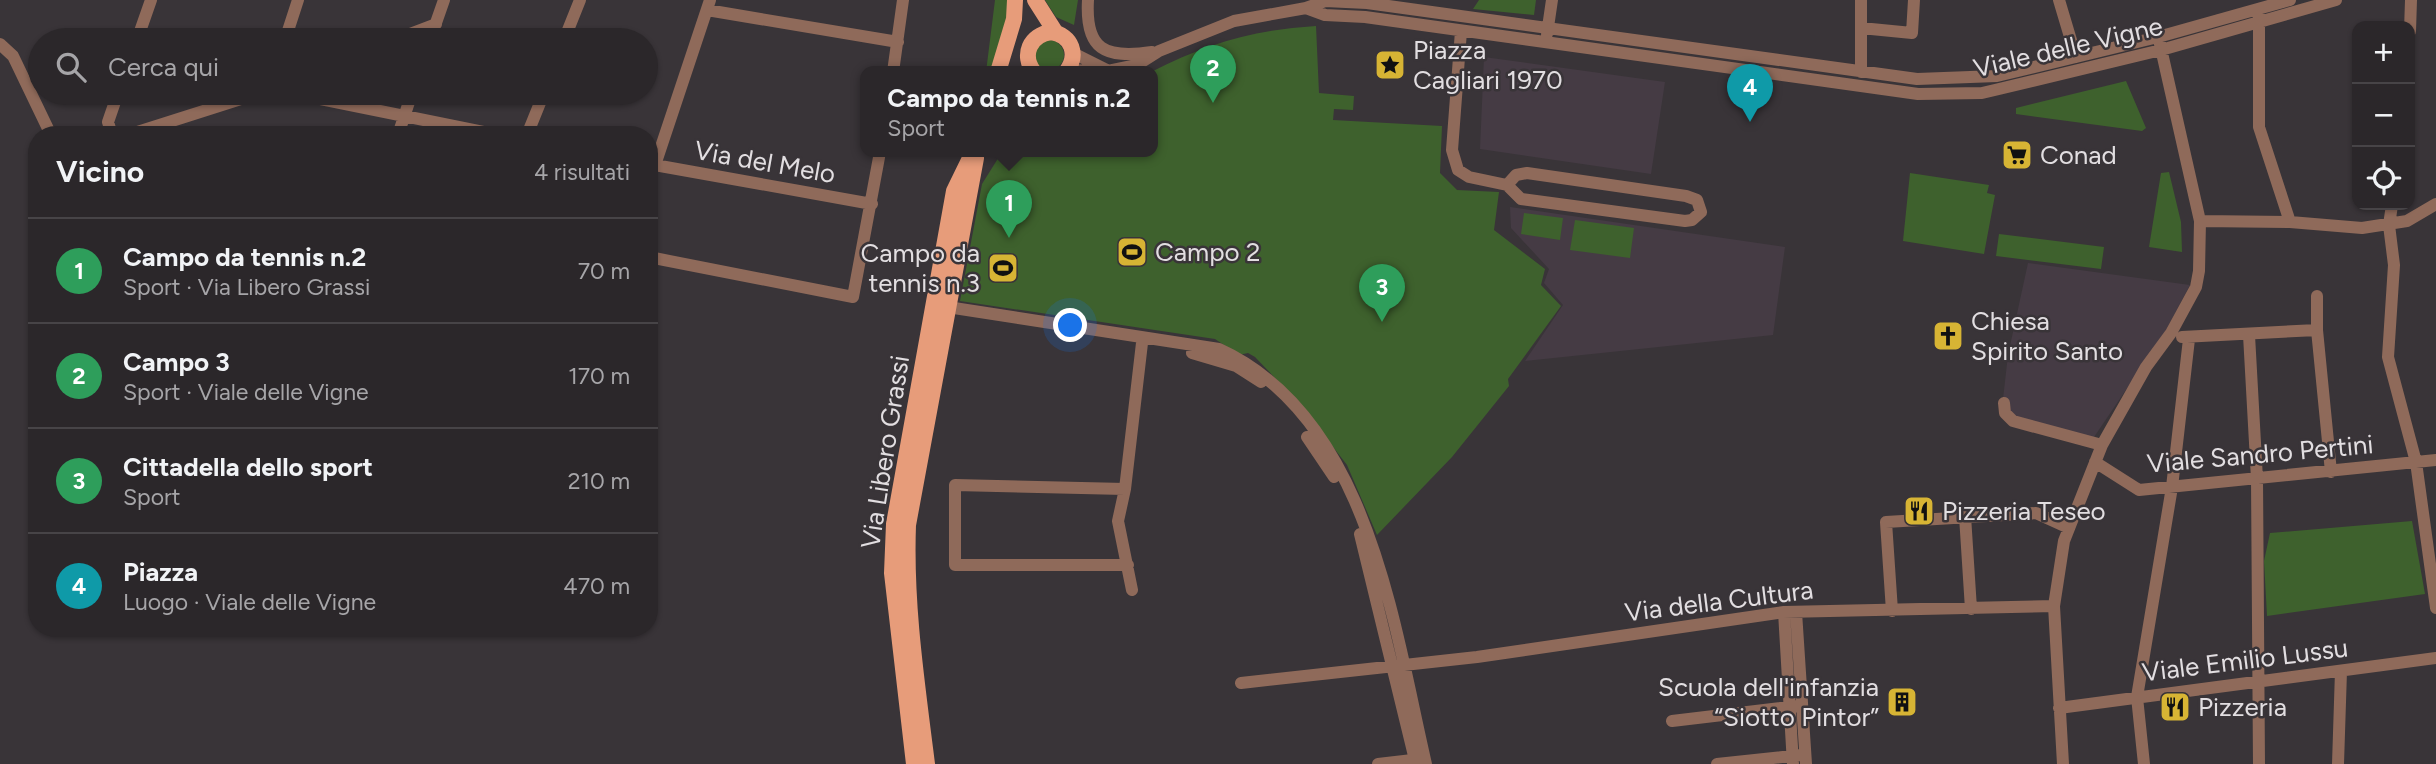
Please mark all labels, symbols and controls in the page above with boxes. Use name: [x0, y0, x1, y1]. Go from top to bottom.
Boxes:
street label: Viale delle Vigne: [1970, 10, 2166, 84]
map controls: [2352, 21, 2415, 210]
button: +: [2352, 21, 2415, 84]
search box: [28, 28, 658, 105]
place label: Piazza Cagliari 1970: [1413, 34, 1563, 96]
pin: 2: [1190, 45, 1236, 103]
icon: search: [52, 48, 90, 86]
place icon: Piazza Cagliari 1970: [1373, 48, 1407, 82]
text: Cerca qui: [108, 51, 219, 83]
pin: 4: [1727, 64, 1773, 122]
popup: [860, 66, 1158, 157]
text: Campo da tennis n.2: [887, 82, 1131, 114]
button: −: [2352, 84, 2415, 147]
text: Sport: [887, 114, 945, 142]
street label: Via del Melo: [692, 134, 838, 190]
supermarket icon: Conad: [2000, 138, 2034, 172]
place label: Conad: [2040, 139, 2117, 171]
button: locate: [2352, 147, 2415, 210]
text: Vicino: [56, 153, 144, 190]
text: 4 risultati: [534, 158, 630, 186]
pin: 1: [986, 180, 1032, 238]
sports icon: Campo 2: [1115, 235, 1149, 269]
place label: Campo 2: [1155, 236, 1261, 268]
place label: Campo da tennis n.3: [861, 237, 980, 299]
text: Campo da tennis n.2: [123, 241, 366, 273]
sports icon: Campo da tennis n.3: [986, 251, 1020, 285]
text: 1: [74, 257, 84, 285]
text: 70 m: [578, 257, 630, 285]
pin: 3: [1359, 264, 1405, 322]
text: Sport · Via Libero Grassi: [123, 273, 370, 301]
place label: Chiesa Spirito Santo: [1971, 305, 2123, 367]
your location: [1053, 308, 1087, 342]
church icon: Chiesa Spirito Santo: [1931, 319, 1965, 353]
text: Campo 3: [123, 346, 230, 378]
street label: Via Libero Grassi: [854, 353, 916, 551]
text: 2: [72, 362, 86, 390]
text: 170 m: [568, 362, 630, 390]
text: Sport · Viale delle Vigne: [123, 378, 369, 406]
street label: Viale Sandro Pertini: [2145, 428, 2375, 480]
text: Cittadella dello sport: [123, 451, 373, 483]
text: 3: [73, 467, 85, 495]
text: 210 m: [568, 467, 630, 495]
text: Sport: [123, 483, 181, 511]
restaurant icon: Pizzeria Teseo: [1902, 494, 1936, 528]
place label: Pizzeria Teseo: [1942, 495, 2106, 527]
text: Piazza: [123, 556, 198, 588]
text: 4: [72, 572, 86, 600]
text: 470 m: [563, 572, 630, 600]
street label: Via della Cultura: [1623, 574, 1815, 628]
text: Luogo · Viale delle Vigne: [123, 588, 376, 616]
street label: Viale Emilio Lussu: [2140, 631, 2350, 689]
place label: Scuola dell'infanzia “Siotto Pintor”: [1658, 671, 1879, 733]
building icon: Scuola dell'infanzia “Siotto Pintor”: [1885, 685, 1919, 719]
restaurant icon: Pizzeria: [2158, 690, 2192, 724]
place label: Pizzeria: [2198, 691, 2287, 723]

